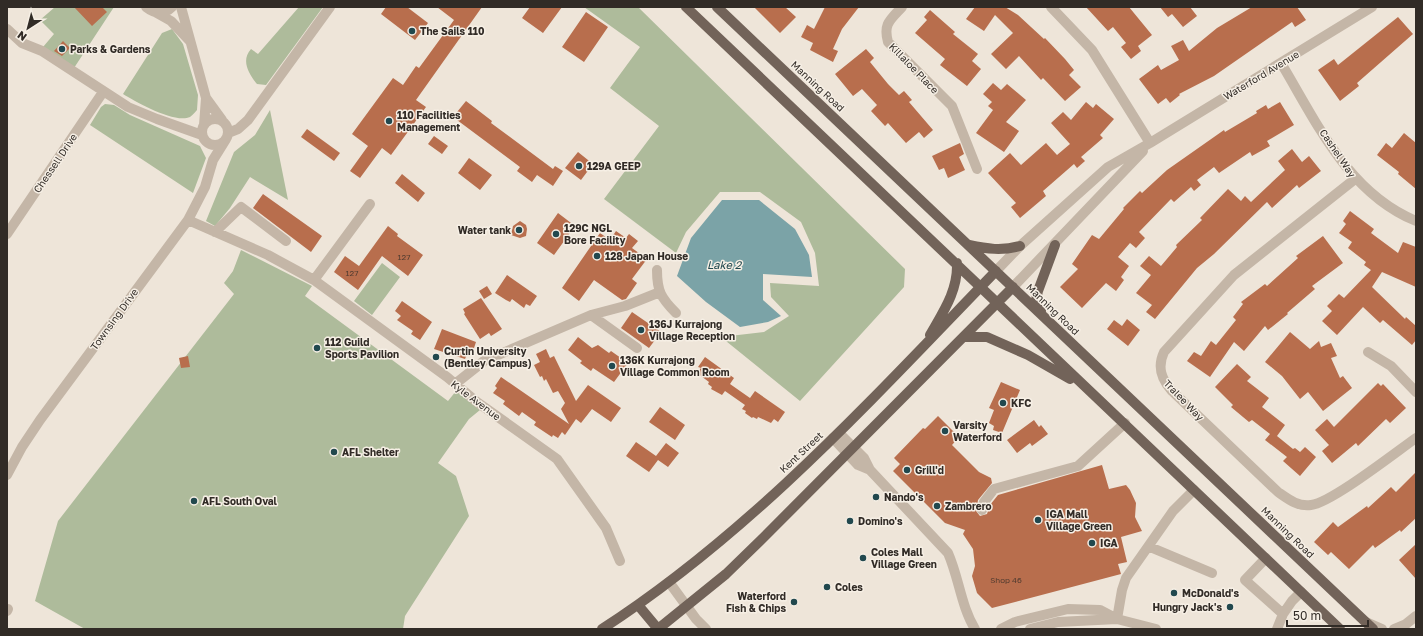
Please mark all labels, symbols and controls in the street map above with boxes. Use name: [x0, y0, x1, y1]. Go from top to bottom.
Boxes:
north arrow: [8, 8, 48, 48]
place label: The Sails 110: [420, 25, 485, 37]
marker: The Sails 110: [407, 26, 417, 36]
text: N: [15, 29, 29, 44]
street label: Killaloe Place: [887, 40, 941, 96]
place label: Parks & Gardens: [70, 43, 151, 55]
marker: Parks & Gardens: [57, 44, 67, 54]
street label: Waterford Avenue: [1221, 48, 1301, 102]
street label: Manning Road: [789, 58, 847, 114]
place label: 110 Facilities Management: [397, 109, 461, 133]
marker: 110 Facilities Management: [384, 116, 394, 126]
street label: Cashel Way: [1317, 127, 1359, 180]
street label: Chessell Drive: [31, 131, 79, 195]
place label: 129A GEEP: [587, 160, 641, 172]
marker: 129A GEEP: [574, 161, 584, 171]
place label: 129C NGL Bore Facility: [564, 222, 625, 246]
place label: Water tank: [458, 224, 511, 236]
marker: Water tank: [514, 225, 524, 235]
marker: 129C NGL Bore Facility: [551, 229, 561, 239]
place label: 128 Japan House: [605, 250, 688, 262]
marker: 128 Japan House: [592, 251, 602, 261]
house number: 127: [398, 252, 410, 262]
water label: Lake 2: [707, 258, 743, 271]
house number: 127: [346, 268, 358, 278]
street label: Manning Road: [1024, 281, 1082, 337]
street label: Townsing Drive: [88, 286, 140, 352]
place label: 136J Kurrajong Village Reception: [649, 318, 735, 342]
marker: 136J Kurrajong Village Reception: [636, 325, 646, 335]
place label: 112 Guild Sports Pavilion: [325, 336, 399, 360]
marker: 112 Guild Sports Pavilion: [312, 343, 322, 353]
place label: Curtin University (Bentley Campus): [444, 345, 532, 369]
marker: Curtin University (Bentley Campus): [431, 352, 441, 362]
place label: 136K Kurrajong Village Common Room: [620, 354, 730, 378]
marker: 136K Kurrajong Village Common Room: [607, 361, 617, 371]
street label: Tralee Way: [1162, 377, 1207, 423]
street label: Kyle Avenue: [449, 378, 503, 423]
place label: KFC: [1011, 397, 1031, 409]
marker: KFC: [998, 398, 1008, 408]
place label: Varsity Waterford: [953, 419, 1002, 443]
marker: Varsity Waterford: [940, 426, 950, 436]
street label: Kent Street: [777, 429, 825, 475]
place label: AFL Shelter: [342, 446, 399, 458]
marker: AFL Shelter: [329, 447, 339, 457]
place label: Grill'd: [915, 464, 944, 476]
marker: Grill'd: [902, 465, 912, 475]
place label: Nando's: [884, 491, 924, 503]
marker: Nando's: [871, 492, 881, 502]
place label: AFL South Oval: [202, 495, 278, 507]
marker: AFL South Oval: [189, 496, 199, 506]
place label: Zambrero: [945, 500, 991, 512]
marker: Zambrero: [932, 501, 942, 511]
street label: Manning Road: [1259, 504, 1317, 560]
place label: IGA Mall Village Green: [1046, 508, 1112, 532]
place label: Domino's: [858, 515, 903, 527]
marker: IGA Mall Village Green: [1033, 515, 1043, 525]
marker: Domino's: [845, 516, 855, 526]
place label: IGA: [1100, 537, 1118, 549]
marker: IGA: [1087, 538, 1097, 548]
place label: Coles Mall Village Green: [871, 546, 937, 570]
marker: Coles Mall Village Green: [858, 553, 868, 563]
house number: Shop 46: [990, 575, 1022, 585]
place label: Coles: [835, 581, 863, 593]
marker: Coles: [822, 582, 832, 592]
place label: McDonald's: [1182, 587, 1240, 599]
marker: McDonald's: [1169, 588, 1179, 598]
place label: Waterford Fish & Chips: [726, 590, 786, 614]
marker: Waterford Fish & Chips: [789, 597, 799, 607]
place label: Hungry Jack's: [1152, 601, 1222, 613]
marker: Hungry Jack's: [1225, 602, 1235, 612]
scale bar: [1287, 602, 1368, 628]
text: 50 m: [1293, 608, 1321, 623]

